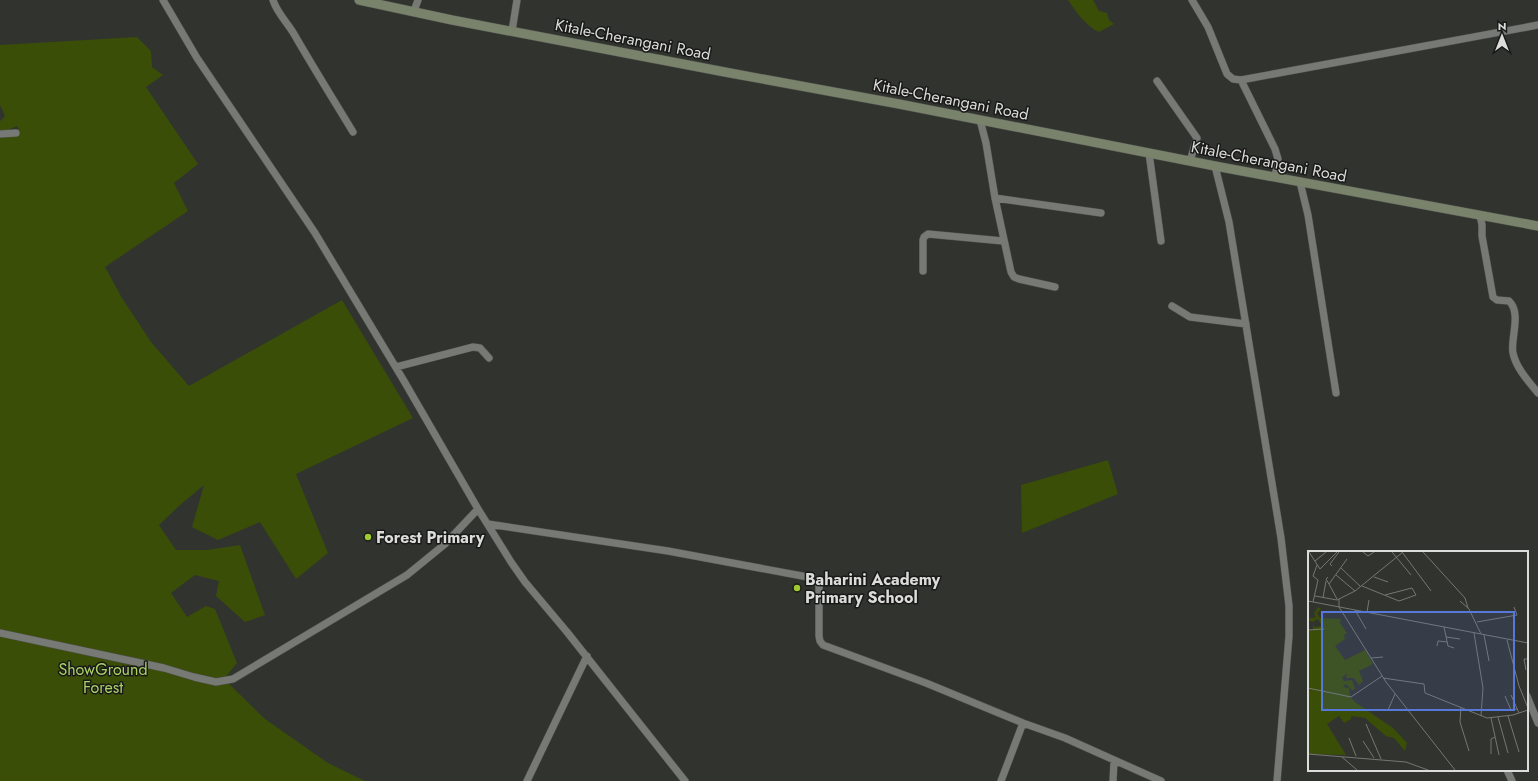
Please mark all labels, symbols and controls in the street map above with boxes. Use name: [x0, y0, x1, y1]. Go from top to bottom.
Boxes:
street label: Kitale-Cherangani Road: [553, 13, 713, 66]
north arrow: [1482, 16, 1522, 56]
text: N: [1498, 18, 1506, 34]
street label: Kitale-Cherangani Road: [871, 73, 1031, 126]
street label: Kitale-Cherangani Road: [1189, 135, 1349, 188]
place label: Forest Primary: [376, 526, 485, 549]
marker: Forest Primary: [363, 532, 373, 542]
inset map: [1308, 551, 1528, 771]
place label: Baharini Academy Primary School: [805, 568, 941, 609]
marker: Baharini Academy Primary School: [792, 583, 802, 593]
park label: ShowGround Forest: [58, 658, 148, 699]

